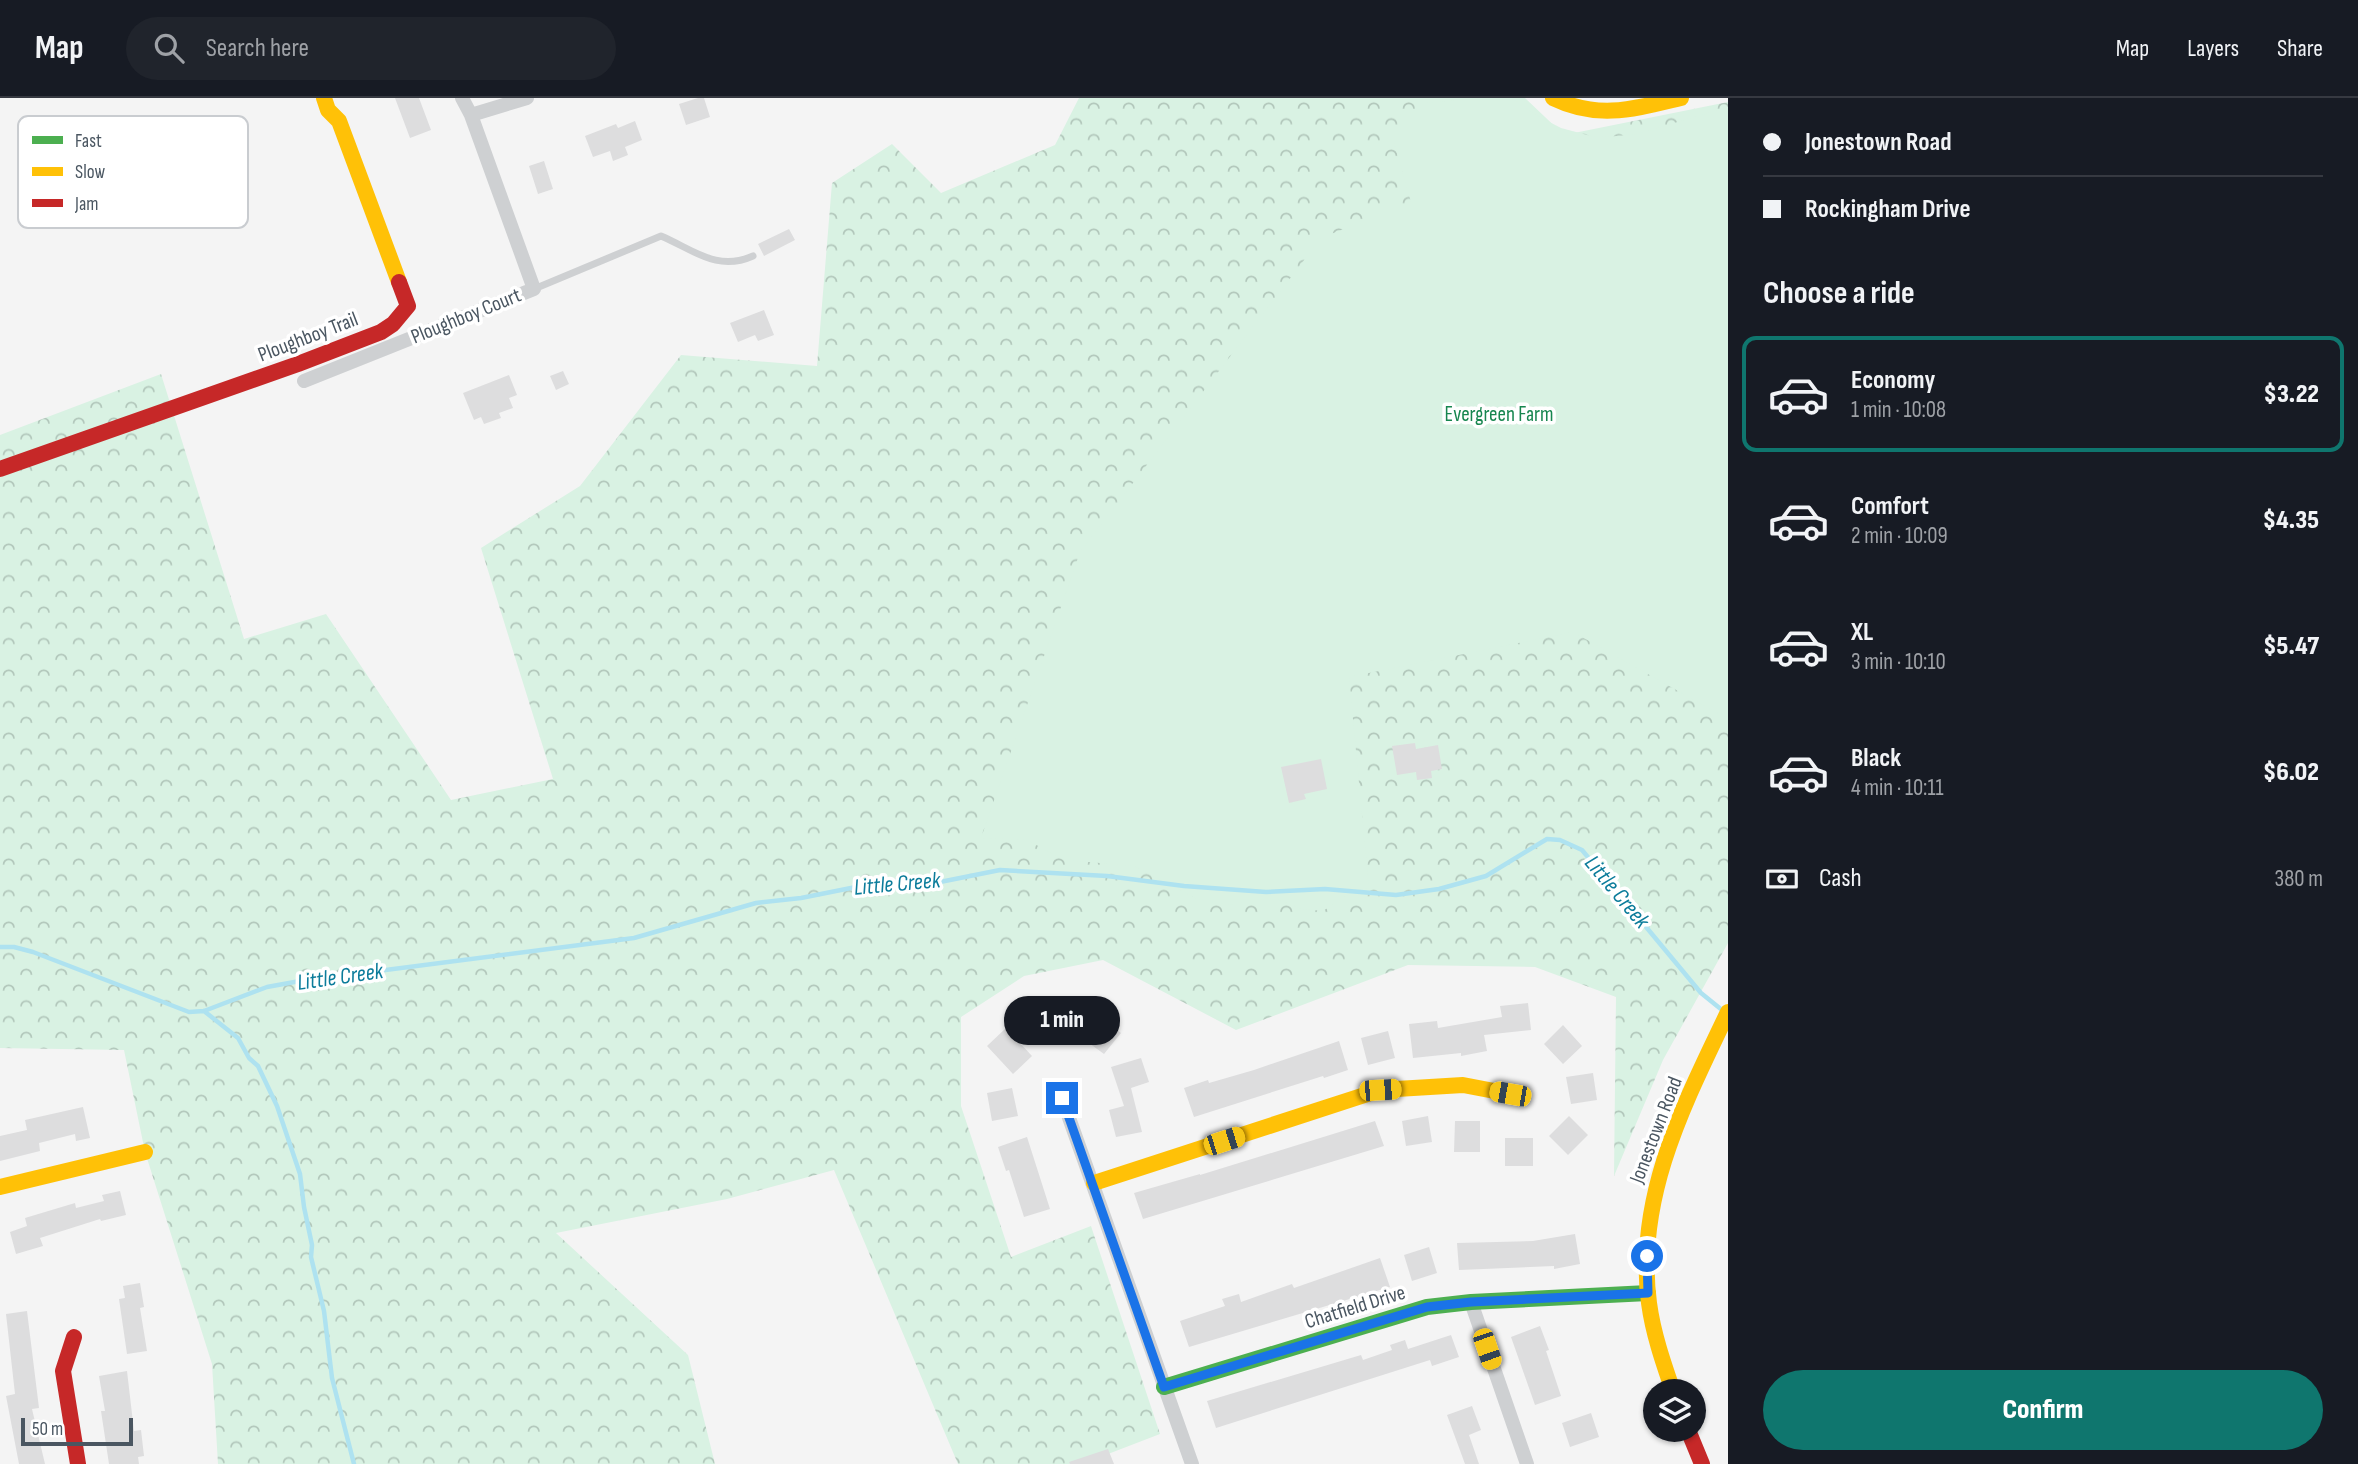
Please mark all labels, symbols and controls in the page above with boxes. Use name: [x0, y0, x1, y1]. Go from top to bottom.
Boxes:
search box: [126, 17, 616, 80]
text: Map: [35, 28, 84, 68]
icon: search: [150, 29, 188, 67]
text: Search here: [206, 33, 309, 64]
text: Map: [2116, 34, 2149, 63]
text: Layers: [2187, 34, 2239, 63]
text: Share: [2277, 34, 2323, 63]
legend: [18, 116, 248, 228]
text: Jonestown Road: [1805, 127, 1952, 158]
text: Fast: [75, 130, 102, 153]
text: Slow: [75, 161, 105, 184]
text: Jam: [74, 193, 98, 216]
text: Rockingham Drive: [1805, 194, 1971, 225]
text: Choose a ride: [1763, 274, 1915, 313]
street label: Ploughboy Court: [407, 283, 525, 349]
street label: Ploughboy Trail: [255, 307, 361, 367]
icon: car: [1767, 363, 1830, 426]
text: Economy: [1851, 365, 1935, 396]
text: $3.22: [2263, 379, 2319, 410]
text: 1 min · 10:08: [1851, 396, 1946, 424]
park label: Evergreen Farm: [1445, 402, 1553, 427]
icon: car: [1767, 489, 1830, 552]
text: Comfort: [1851, 491, 1929, 522]
text: $4.35: [2263, 505, 2319, 536]
text: 2 min · 10:09: [1851, 522, 1948, 550]
icon: car: [1767, 615, 1830, 678]
text: XL: [1851, 617, 1873, 648]
text: $5.47: [2263, 631, 2319, 662]
text: 3 min · 10:10: [1851, 648, 1946, 676]
icon: car: [1767, 741, 1830, 804]
text: Black: [1851, 743, 1901, 774]
text: $6.02: [2263, 757, 2319, 788]
text: 4 min · 10:11: [1851, 774, 1944, 802]
water label: Little Creek: [1578, 850, 1656, 935]
icon: cash: [1763, 860, 1801, 898]
text: Cash: [1819, 863, 1862, 894]
text: 380 m: [2275, 865, 2323, 893]
water label: Little Creek: [853, 866, 943, 902]
water label: Little Creek: [295, 957, 386, 997]
callout: 1 min: [1004, 996, 1120, 1046]
text: 1 min: [1040, 1006, 1084, 1034]
street label: Jonestown Road: [1624, 1073, 1688, 1188]
car: [1359, 1078, 1402, 1102]
car: [1488, 1080, 1533, 1108]
route end: [1046, 1082, 1078, 1114]
car: [1201, 1125, 1248, 1157]
route start: [1631, 1240, 1663, 1272]
street label: Chatfield Drive: [1302, 1280, 1408, 1334]
car: [1471, 1326, 1504, 1372]
button: Confirm: [1763, 1370, 2323, 1450]
map controls: [1643, 1379, 1706, 1442]
button: layers: [1643, 1379, 1706, 1442]
scale bar: [21, 1415, 133, 1447]
text: 50 m: [32, 1418, 63, 1441]

